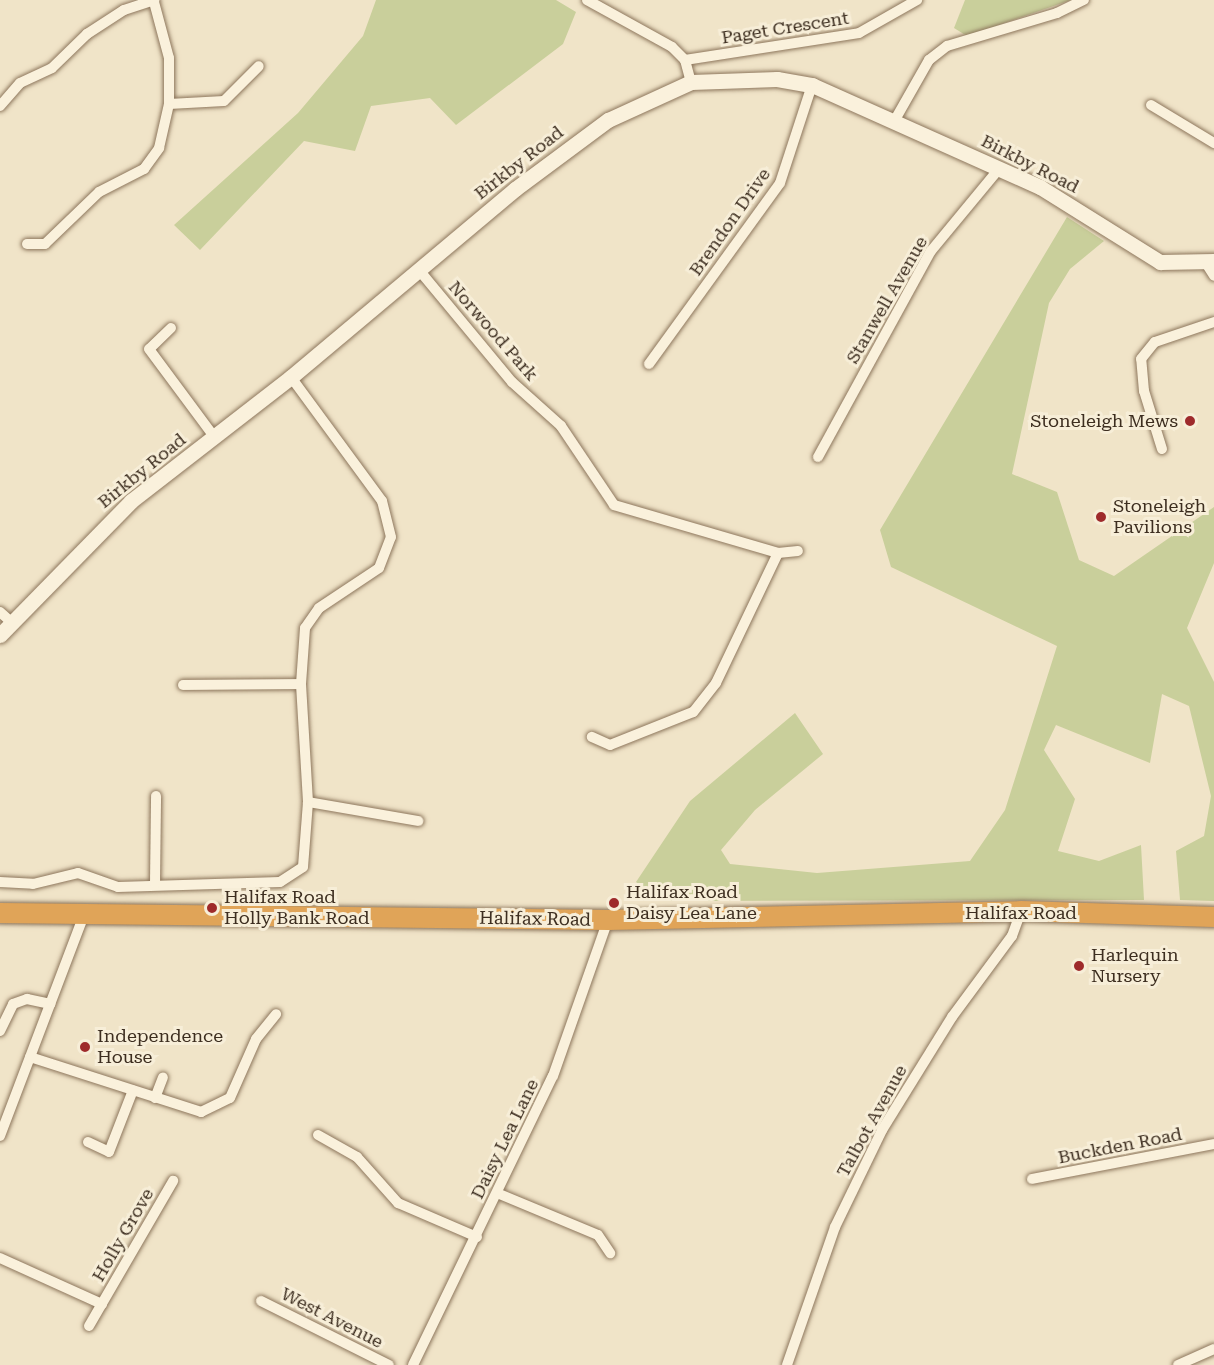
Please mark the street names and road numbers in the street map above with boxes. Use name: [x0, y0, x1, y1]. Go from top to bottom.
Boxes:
street label: Paget Crescent: [720, 7, 850, 49]
street label: Birkby Road: [470, 122, 568, 204]
street label: Birkby Road: [978, 130, 1082, 198]
street label: Brendon Drive: [685, 164, 775, 280]
street label: Stanwell Avenue: [842, 233, 932, 367]
street label: Norwood Park: [444, 277, 542, 385]
street label: Birkby Road: [94, 429, 190, 513]
street label: Halifax Road: [965, 902, 1077, 924]
street label: Halifax Road: [479, 907, 591, 931]
street label: Talbot Avenue: [832, 1061, 912, 1181]
street label: Daisy Lea Lane: [467, 1075, 543, 1203]
street label: Buckden Road: [1056, 1123, 1184, 1169]
street label: Holly Grove: [88, 1185, 158, 1285]
street label: West Avenue: [277, 1283, 387, 1353]

